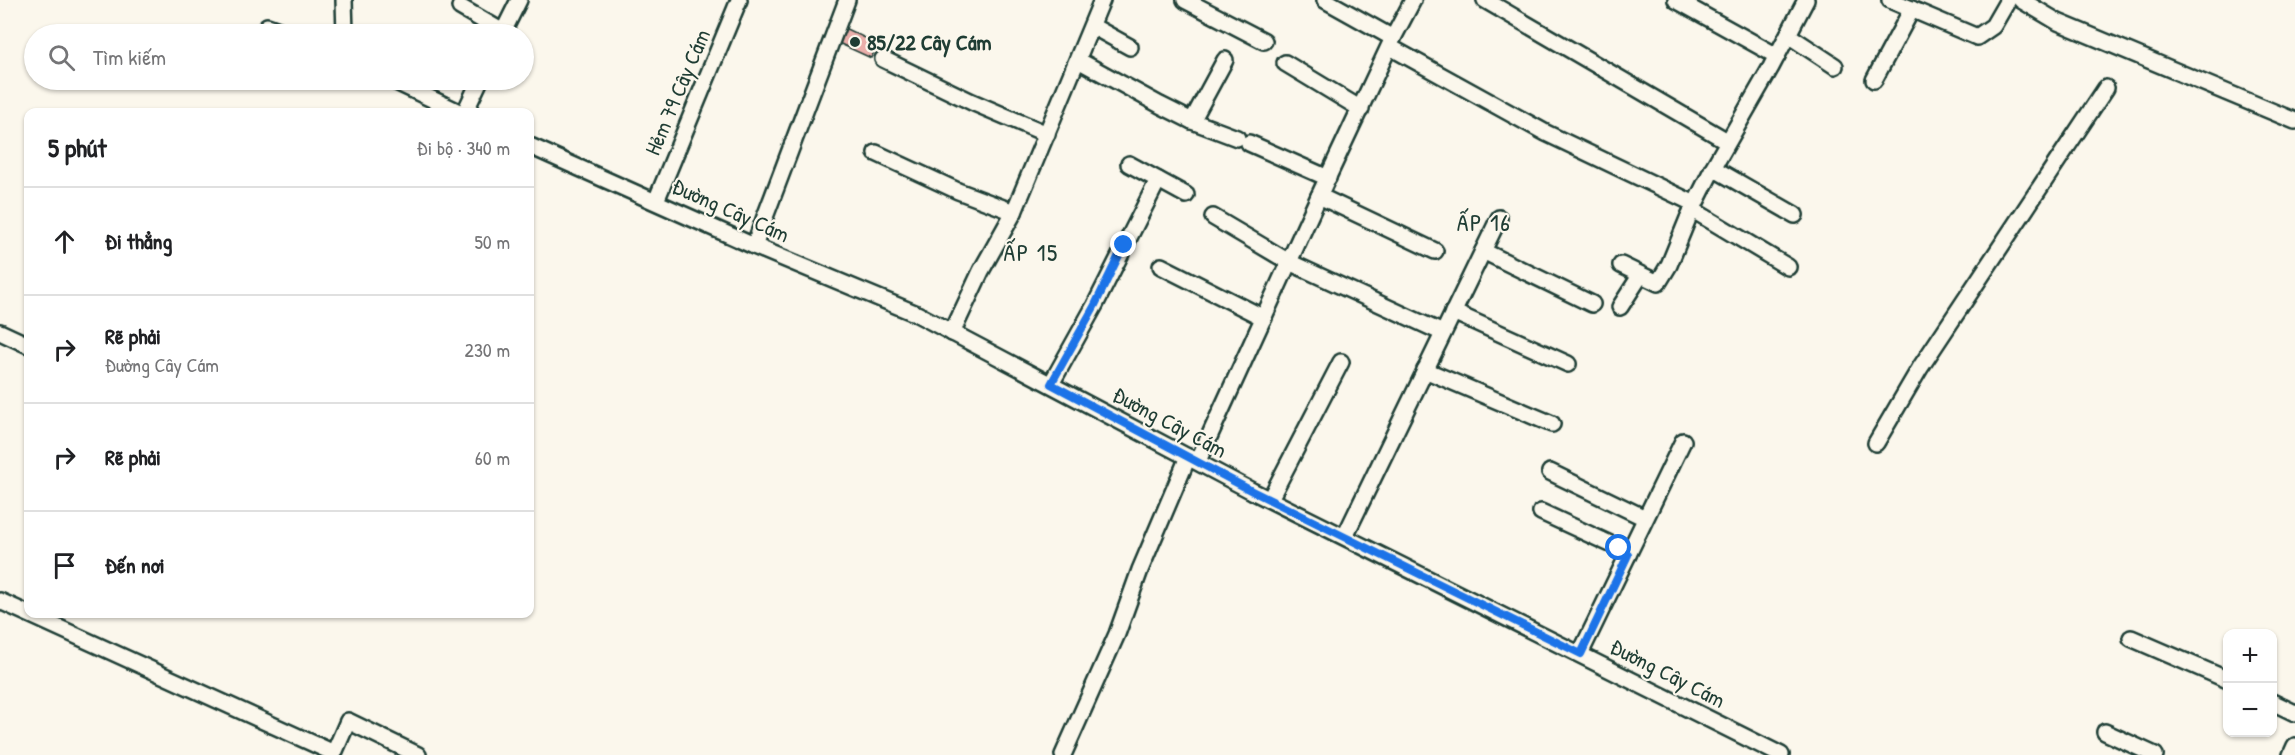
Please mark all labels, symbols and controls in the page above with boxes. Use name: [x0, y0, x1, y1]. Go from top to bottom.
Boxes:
search box: [24, 24, 534, 90]
street label: Hẻm 79 Cây Cám: [637, 25, 717, 159]
place label: 85/22 Cây Cám: [867, 27, 992, 58]
marker: 85/22 Cây Cám: [848, 35, 862, 49]
icon: search: [45, 41, 78, 74]
text: Tìm kiếm: [93, 42, 166, 72]
text: 5 phút: [48, 130, 106, 165]
text: Đi bộ · 340 m: [417, 134, 510, 161]
street label: Đường Cây Cám: [668, 171, 794, 249]
district label: ẤP 16: [1457, 206, 1511, 238]
icon: ahead: [48, 225, 81, 258]
text: Đi thẳng: [105, 226, 172, 256]
text: 50 m: [474, 228, 510, 255]
route end: [1110, 231, 1136, 257]
district label: ẤP 15: [1003, 236, 1059, 268]
text: Rẽ phải: [105, 321, 161, 351]
icon: right: [48, 333, 81, 366]
text: 230 m: [465, 336, 510, 363]
text: Đường Cây Cám: [105, 351, 219, 378]
street label: Đường Cây Cám: [1108, 379, 1232, 465]
icon: right: [48, 441, 81, 474]
text: Rẽ phải: [105, 442, 161, 472]
text: 60 m: [475, 444, 510, 471]
route start: [1605, 534, 1631, 560]
icon: arrive: [48, 549, 81, 582]
text: Đến nơi: [105, 550, 165, 580]
map controls: [2223, 629, 2277, 737]
button: +: [2223, 629, 2277, 683]
street label: Đường Cây Cám: [1605, 631, 1731, 715]
button: −: [2223, 683, 2277, 737]

